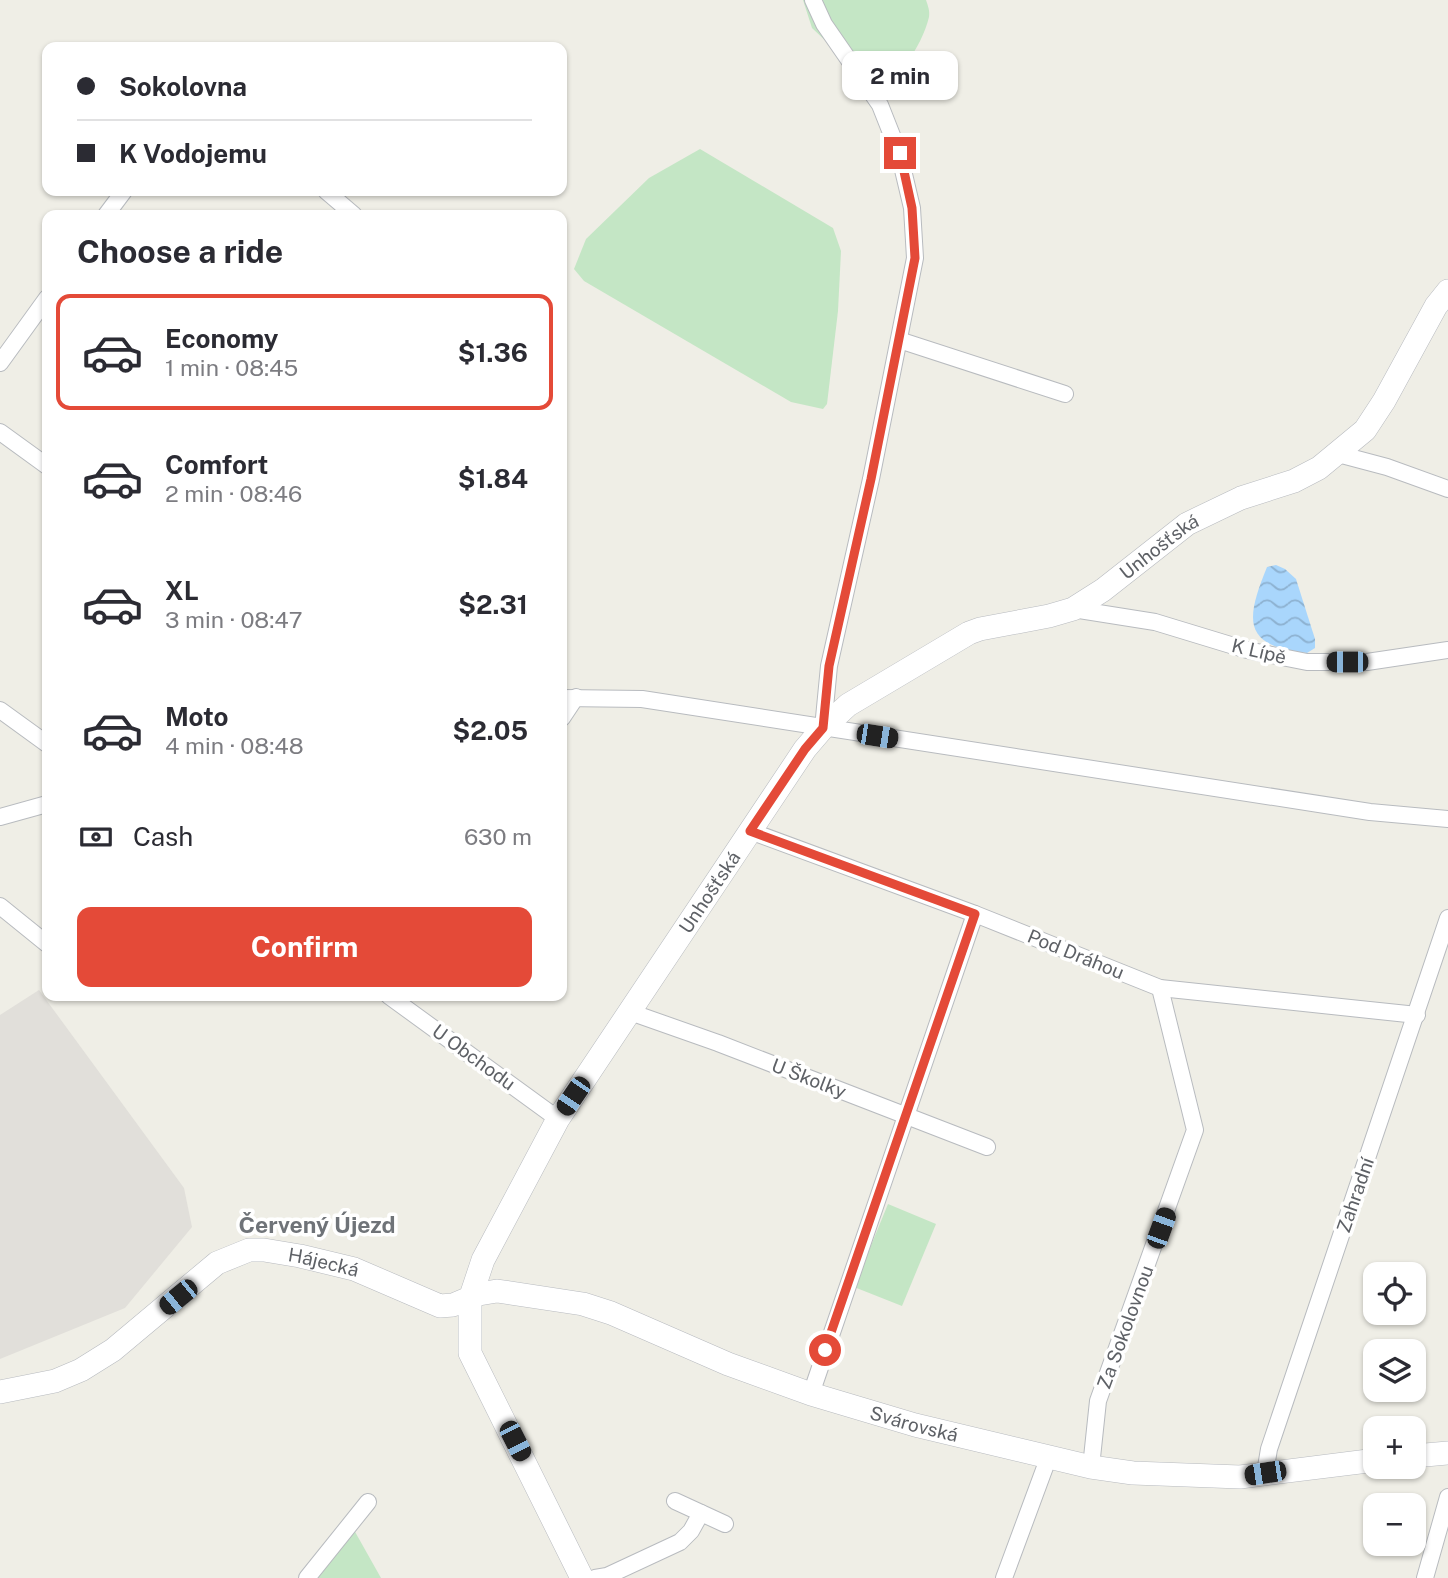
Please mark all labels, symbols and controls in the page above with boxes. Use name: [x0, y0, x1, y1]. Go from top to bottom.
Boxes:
callout: 2 min: [842, 52, 958, 100]
text: 2 min: [870, 62, 930, 89]
text: Sokolovna: [119, 71, 247, 102]
route end: [884, 137, 916, 169]
text: K Vodojemu: [119, 138, 267, 169]
text: Choose a ride: [77, 233, 283, 270]
icon: car: [81, 321, 144, 384]
text: Economy: [165, 323, 278, 354]
text: $1.36: [458, 337, 528, 368]
text: 1 min · 08:45: [165, 354, 298, 381]
icon: car: [81, 447, 144, 510]
text: Comfort: [165, 449, 268, 480]
text: $1.84: [458, 463, 528, 494]
text: 2 min · 08:46: [165, 480, 302, 507]
street label: Unhošťská: [1115, 509, 1202, 584]
icon: car: [81, 573, 144, 636]
text: XL: [165, 575, 199, 606]
text: $2.31: [458, 589, 528, 620]
text: 3 min · 08:47: [165, 606, 303, 633]
street label: K Lípě: [1230, 634, 1288, 668]
car: [1327, 652, 1369, 673]
icon: car: [81, 699, 144, 762]
text: Moto: [165, 701, 228, 732]
text: $2.05: [452, 715, 528, 746]
car: [855, 722, 900, 750]
text: 4 min · 08:48: [165, 732, 304, 759]
icon: cash: [77, 818, 115, 856]
text: Cash: [133, 821, 193, 852]
text: 630 m: [464, 823, 532, 850]
street label: Unhošťská: [674, 847, 745, 937]
button: Confirm: [77, 907, 532, 987]
street label: Pod Dráhou: [1025, 925, 1127, 983]
street label: U Obchodu: [428, 1019, 520, 1095]
street label: U Školky: [768, 1054, 850, 1102]
car: [553, 1073, 594, 1119]
street label: Zahradní: [1332, 1154, 1378, 1236]
car: [1144, 1205, 1179, 1251]
district label: Červený Újezd: [238, 1211, 396, 1238]
street label: Hájecká: [287, 1243, 361, 1281]
street label: Za Sokolovnou: [1092, 1262, 1158, 1392]
map controls: [1363, 1262, 1426, 1556]
button: locate: [1363, 1262, 1426, 1325]
car: [156, 1276, 201, 1318]
route start: [809, 1334, 841, 1366]
button: layers: [1363, 1339, 1426, 1402]
street label: Svárovská: [867, 1401, 960, 1446]
button: +: [1363, 1416, 1426, 1479]
car: [497, 1418, 534, 1464]
car: [1243, 1459, 1288, 1487]
button: −: [1363, 1493, 1426, 1556]

